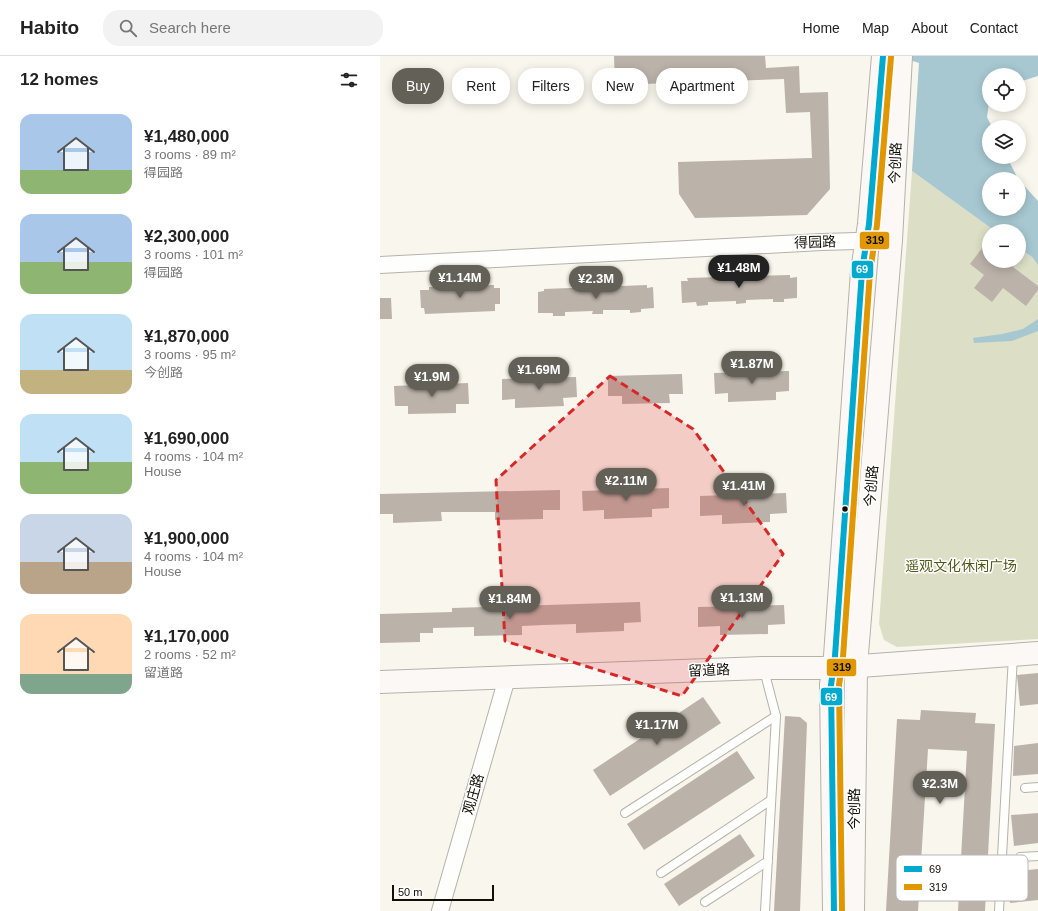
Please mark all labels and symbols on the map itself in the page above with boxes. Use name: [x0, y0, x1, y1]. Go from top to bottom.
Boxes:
street label: 今创路: [886, 142, 904, 184]
line badge: 319: [859, 231, 890, 250]
street label: 得园路: [794, 233, 836, 251]
text: 319: [866, 234, 884, 246]
pin: ¥1.48M: [706, 255, 772, 289]
line badge: 69: [851, 260, 874, 279]
text: 69: [856, 263, 868, 275]
pin: ¥1.14M: [427, 265, 493, 299]
pin: ¥2.3M: [568, 266, 624, 300]
pin: ¥1.87M: [719, 351, 785, 385]
pin: ¥1.69M: [506, 357, 572, 391]
pin: ¥1.9M: [404, 364, 460, 398]
street label: 今创路: [861, 464, 881, 508]
pin: ¥2.11M: [593, 468, 659, 502]
pin: ¥1.41M: [711, 473, 777, 507]
unlabelled marker: [840, 504, 850, 514]
park label: 遥观文化休闲广场: [905, 558, 1017, 574]
pin: ¥1.13M: [709, 585, 775, 619]
pin: ¥1.84M: [477, 586, 543, 620]
line badge: 319: [826, 658, 857, 677]
street label: 留道路: [688, 661, 730, 679]
text: 319: [833, 661, 851, 673]
line badge: 69: [820, 687, 843, 706]
text: 69: [825, 691, 837, 703]
pin: ¥1.17M: [624, 712, 690, 746]
pin: ¥2.3M: [912, 771, 968, 805]
street label: 观庄路: [460, 772, 486, 816]
street label: 今创路: [846, 788, 862, 830]
legend: [896, 855, 1028, 901]
text: 69: [929, 863, 941, 875]
text: 319: [929, 881, 947, 893]
scale bar: [392, 883, 494, 902]

